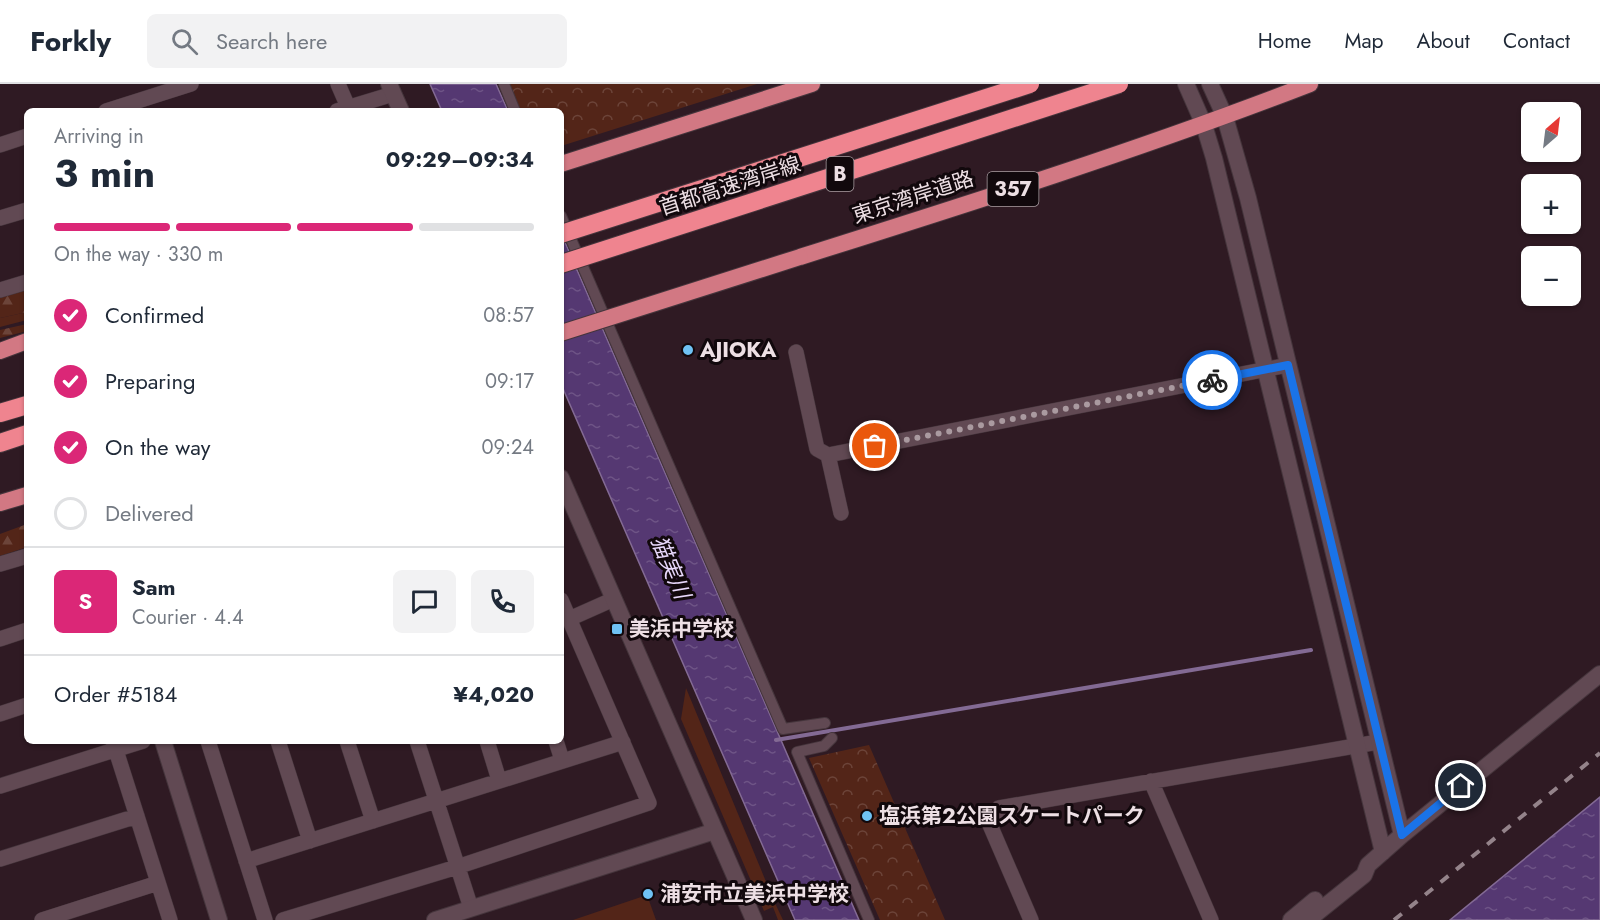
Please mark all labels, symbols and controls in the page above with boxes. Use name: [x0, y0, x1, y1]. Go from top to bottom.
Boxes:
search box: [147, 14, 567, 68]
text: Forkly: [30, 21, 111, 62]
icon: search: [168, 25, 201, 58]
text: Search here: [216, 25, 327, 57]
text: Home: [1258, 26, 1311, 56]
text: Map: [1344, 26, 1384, 56]
text: About: [1417, 26, 1470, 56]
text: Contact: [1503, 26, 1570, 56]
north arrow: [1521, 102, 1581, 162]
map controls: [1521, 102, 1581, 306]
text: Arriving in: [54, 122, 144, 151]
text: 09:29–09:34: [386, 143, 534, 175]
text: 3 min: [54, 145, 155, 202]
street label: 首都高速湾岸線: [655, 149, 805, 223]
road number: B: [826, 157, 854, 191]
street label: 東京湾岸道路: [848, 163, 978, 231]
road number: 357: [988, 172, 1038, 206]
button: +: [1521, 174, 1581, 234]
text: On the way · 330 m: [54, 240, 223, 269]
button: −: [1521, 246, 1581, 306]
icon: check: [54, 299, 87, 332]
text: Confirmed: [105, 299, 204, 331]
text: 08:57: [483, 301, 534, 330]
place label: AJIOKA: [699, 335, 777, 365]
marker: AJIOKA: [681, 343, 695, 357]
courier: [1182, 350, 1242, 410]
icon: bike: [1196, 364, 1229, 397]
icon: check: [54, 365, 87, 398]
text: Preparing: [105, 365, 196, 397]
text: 09:17: [485, 367, 534, 396]
pin: [849, 420, 900, 471]
icon: bag: [858, 429, 891, 462]
icon: check: [54, 431, 87, 464]
text: On the way: [105, 431, 210, 463]
text: 09:24: [481, 433, 534, 462]
text: Delivered: [105, 497, 194, 529]
water label: 猫実川: [643, 530, 699, 605]
button: chat: [393, 570, 456, 633]
button: phone: [471, 570, 534, 633]
text: Sam: [132, 571, 176, 603]
text: S: [79, 585, 92, 617]
text: Courier · 4.4: [132, 603, 244, 632]
place label: 美浜中学校: [629, 614, 734, 644]
marker: 美浜中学校: [610, 622, 624, 636]
text: Order #5184: [54, 678, 177, 710]
text: ¥4,020: [453, 678, 534, 710]
pin: [1435, 760, 1486, 811]
icon: home: [1444, 769, 1477, 802]
place label: 塩浜第2公園スケートパーク: [879, 801, 1145, 831]
marker: 塩浜第2公園スケートパーク: [860, 809, 874, 823]
place label: 浦安市立美浜中学校: [660, 879, 849, 909]
marker: 浦安市立美浜中学校: [641, 887, 655, 901]

